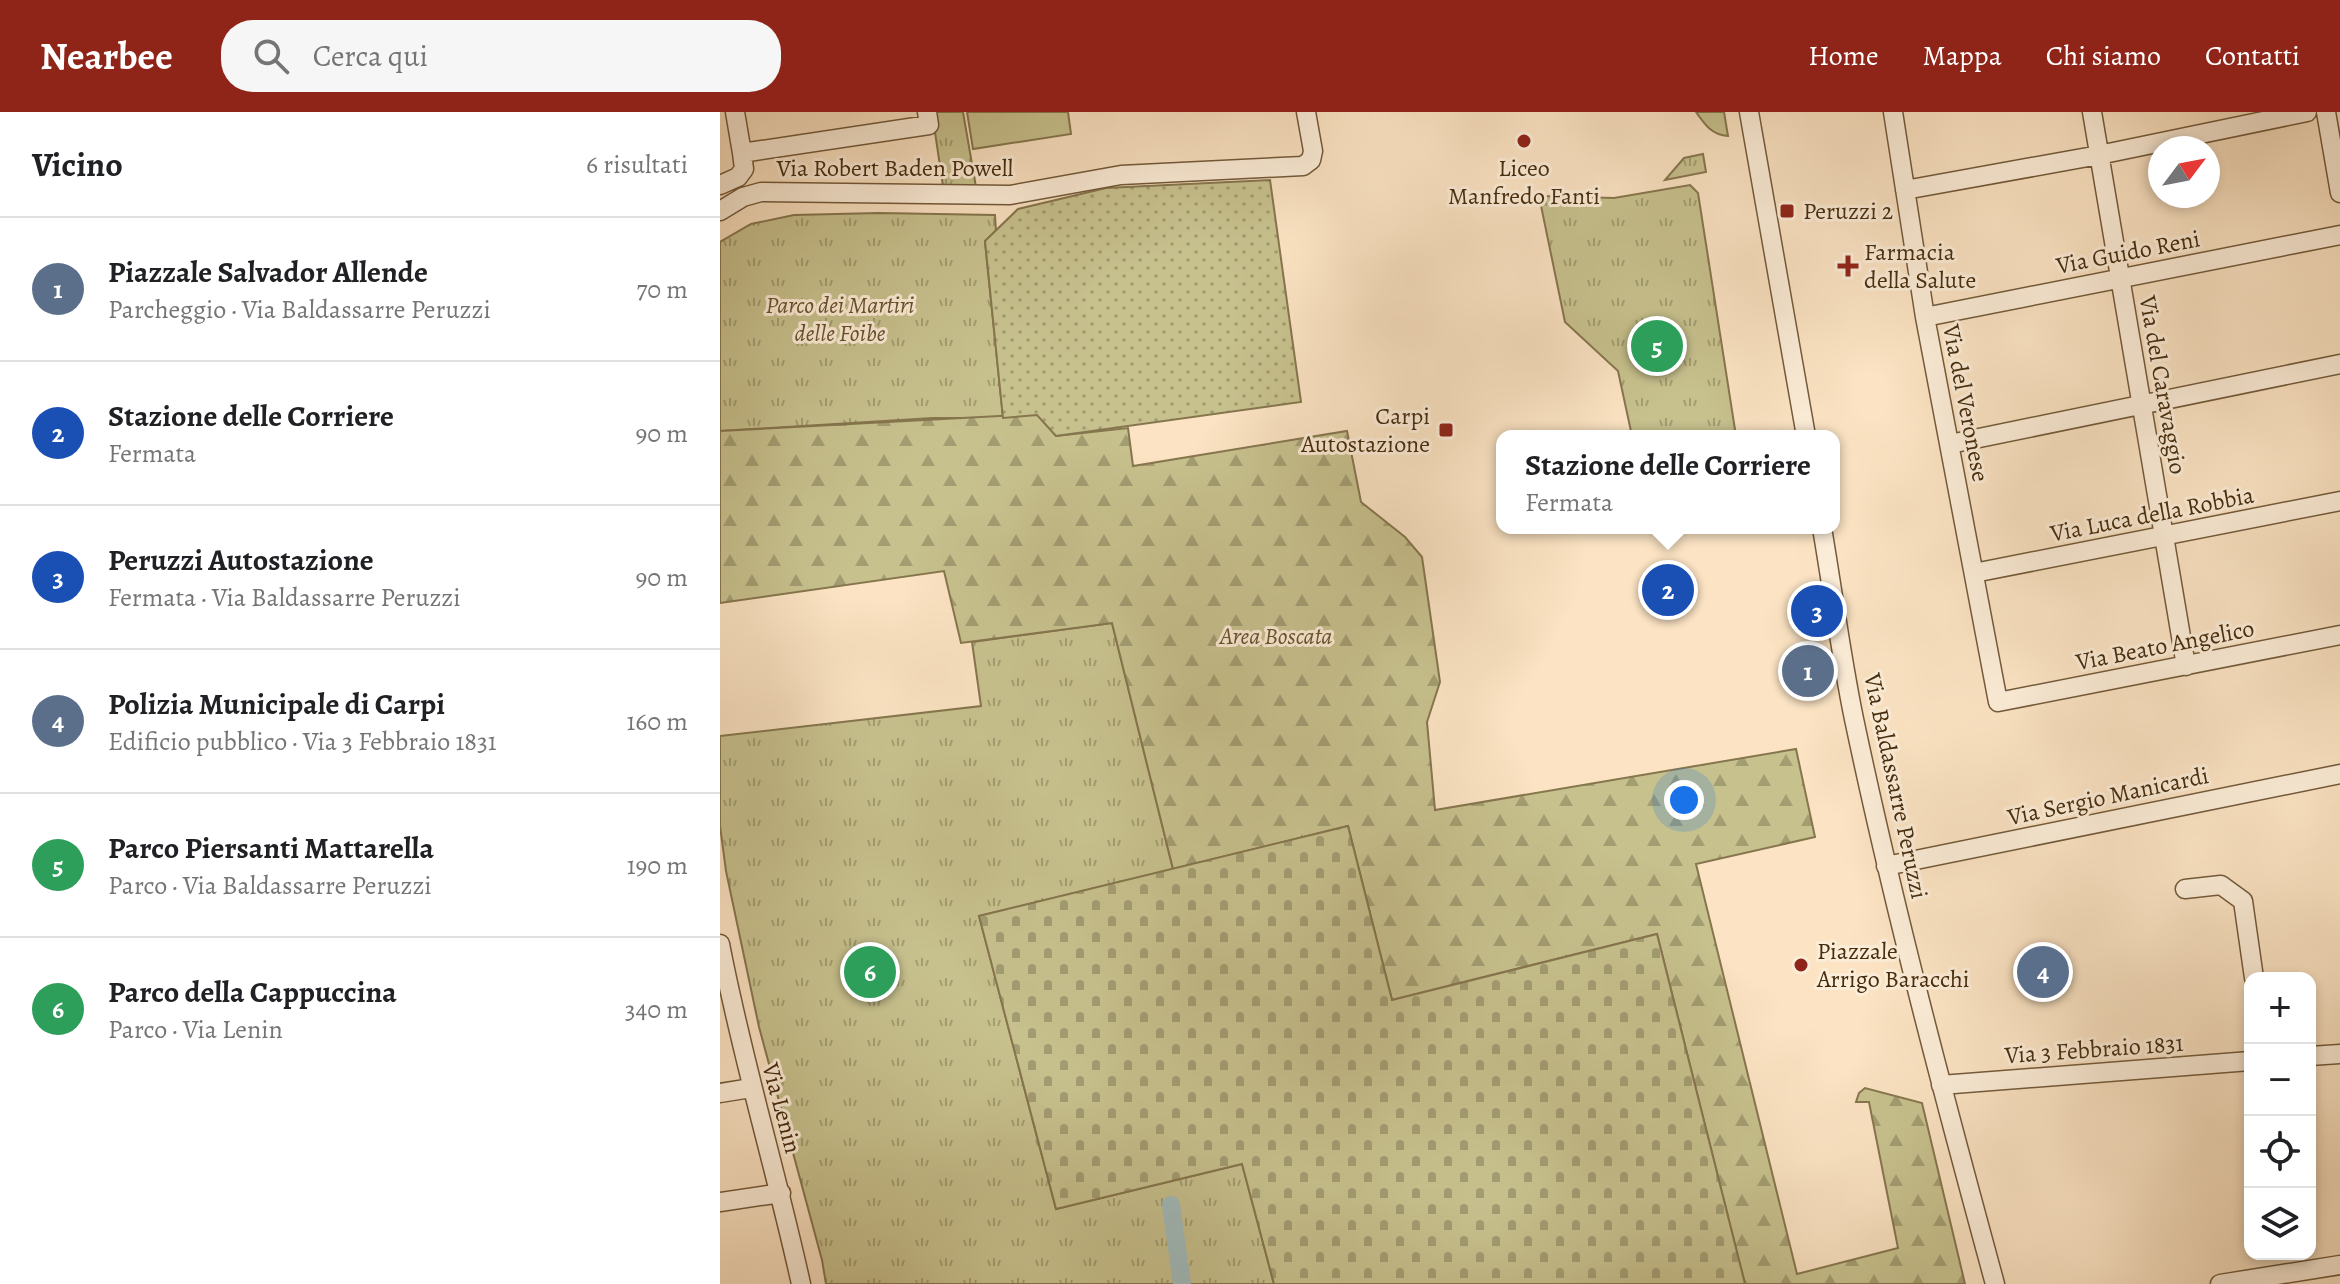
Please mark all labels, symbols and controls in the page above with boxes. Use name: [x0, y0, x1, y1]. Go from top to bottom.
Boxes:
search box: [221, 20, 781, 92]
text: Nearbee: [40, 30, 173, 82]
icon: search: [249, 34, 293, 78]
text: Cerca qui: [313, 36, 428, 76]
text: Home: [1808, 37, 1879, 75]
text: Mappa: [1923, 37, 2002, 75]
text: Chi siamo: [2046, 37, 2161, 75]
text: Contatti: [2205, 37, 2300, 75]
marker: Liceo Manfredo Fanti: [1515, 132, 1533, 150]
north arrow: [2148, 136, 2220, 208]
text: Vicino: [32, 141, 123, 188]
text: 6 risultati: [586, 147, 688, 182]
street label: Via Robert Baden Powell: [776, 152, 1014, 184]
place label: Liceo Manfredo Fanti: [1448, 152, 1600, 212]
place label: Peruzzi 2: [1803, 195, 1893, 227]
marker: Peruzzi 2: [1778, 202, 1796, 220]
street label: Via Guido Reni: [2052, 222, 2203, 282]
place label: Farmacia della Salute: [1864, 236, 1976, 296]
text: Piazzale Salvador Allende: [108, 252, 428, 292]
marker: Farmacia della Salute: [1839, 257, 1857, 275]
text: 1: [53, 272, 63, 307]
text: 70 m: [636, 272, 688, 307]
park label: Parco dei Martiri delle Foibe: [766, 289, 914, 349]
text: Parcheggio · Via Baldassarre Peruzzi: [108, 292, 491, 327]
street label: Via del Caravaggio: [2131, 292, 2194, 477]
pin: 5: [1631, 316, 1683, 376]
street label: Via del Veronese: [1935, 321, 1997, 484]
text: Stazione delle Corriere: [108, 396, 394, 436]
place label: Carpi Autostazione: [1300, 400, 1430, 460]
text: 2: [52, 416, 64, 451]
text: 90 m: [636, 416, 688, 451]
marker: Carpi Autostazione: [1437, 421, 1455, 439]
popup: [1496, 430, 1840, 534]
text: Fermata: [108, 436, 196, 471]
text: Stazione delle Corriere: [1525, 445, 1811, 485]
street label: Via Luca della Robbia: [2046, 478, 2257, 550]
text: Fermata: [1525, 485, 1613, 520]
text: Peruzzi Autostazione: [108, 540, 374, 580]
text: 3: [52, 560, 64, 595]
text: 90 m: [636, 560, 688, 595]
pin: 2: [1642, 560, 1694, 620]
text: Fermata · Via Baldassarre Peruzzi: [108, 580, 461, 615]
pin: 3: [1791, 581, 1843, 641]
street label: Via Beato Angelico: [2072, 612, 2257, 678]
park label: Area Boscata: [1218, 620, 1332, 652]
pin: 1: [1782, 641, 1834, 701]
street label: Via Baldassarre Peruzzi: [1856, 669, 1936, 902]
text: Polizia Municipale di Carpi: [108, 684, 445, 724]
text: 4: [52, 704, 64, 739]
text: 160 m: [626, 704, 688, 739]
text: Edificio pubblico · Via 3 Febbraio 1831: [108, 724, 497, 759]
street label: Via Sergio Manicardi: [2003, 759, 2212, 833]
your location: [1664, 780, 1704, 820]
text: Parco Piersanti Mattarella: [108, 828, 434, 868]
text: 5: [52, 848, 64, 883]
text: 190 m: [627, 848, 688, 883]
text: Parco · Via Baldassarre Peruzzi: [108, 868, 432, 903]
place label: Piazzale Arrigo Baracchi: [1816, 935, 1970, 995]
pin: 6: [844, 942, 896, 1002]
pin: 4: [2017, 942, 2069, 1002]
marker: Piazzale Arrigo Baracchi: [1792, 956, 1810, 974]
text: Parco della Cappuccina: [108, 972, 397, 1012]
map controls: [2244, 972, 2316, 1260]
button: +: [2244, 972, 2316, 1044]
text: 6: [52, 992, 64, 1027]
text: 340 m: [625, 992, 688, 1027]
text: Parco · Via Lenin: [108, 1012, 283, 1047]
street label: Via 3 Febbraio 1831: [2003, 1027, 2184, 1071]
button: −: [2244, 1044, 2316, 1116]
street label: Via Lenin: [754, 1058, 809, 1157]
button: locate: [2244, 1116, 2316, 1188]
button: layers: [2244, 1188, 2316, 1260]

